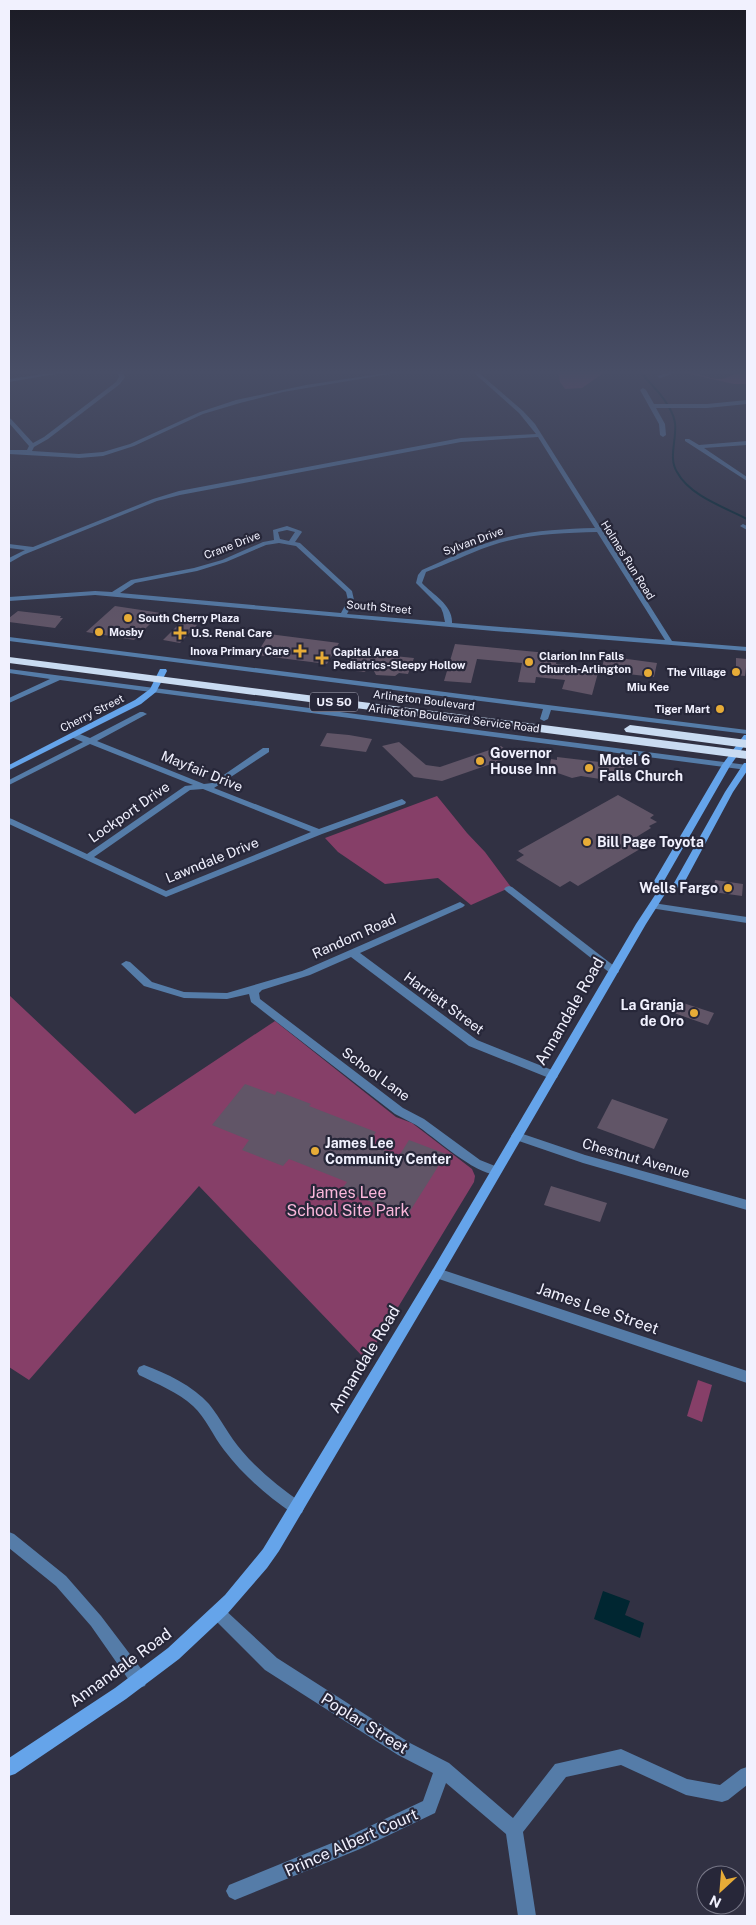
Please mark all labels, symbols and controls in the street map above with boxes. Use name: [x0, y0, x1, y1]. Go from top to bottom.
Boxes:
street label: Holmes Run Road: [599, 518, 657, 602]
street label: Sylvan Drive: [441, 525, 505, 557]
street label: Crane Drive: [202, 529, 262, 561]
street label: South Street: [346, 598, 412, 616]
marker: South Cherry Plaza: [122, 612, 134, 624]
place label: South Cherry Plaza: [138, 612, 239, 624]
marker: Mosby: [93, 626, 105, 638]
place label: Mosby: [109, 626, 145, 638]
marker: U.S. Renal Care: [173, 626, 187, 640]
place label: U.S. Renal Care: [191, 627, 272, 639]
marker: Inova Primary Care: [293, 644, 307, 658]
place label: Inova Primary Care: [190, 645, 289, 657]
place label: Capital Area Pediatrics-Sleepy Hollow: [333, 646, 466, 671]
place label: Clarion Inn Falls Church-Arlington: [539, 650, 631, 675]
marker: Capital Area Pediatrics-Sleepy Hollow: [315, 651, 329, 665]
marker: Clarion Inn Falls Church-Arlington: [523, 656, 535, 668]
place label: The Village: [667, 666, 726, 678]
marker: The Village: [730, 666, 742, 678]
marker: Miu Kee: [642, 667, 654, 679]
place label: Miu Kee: [627, 681, 669, 693]
street label: Arlington Boulevard: [372, 688, 476, 712]
street label: Cherry Street: [58, 692, 126, 734]
road number: US 50: [310, 692, 358, 712]
street label: Arlington Boulevard Service Road: [368, 702, 540, 734]
place label: Tiger Mart: [655, 703, 710, 715]
marker: Tiger Mart: [714, 703, 726, 715]
place label: Governor House Inn: [490, 745, 556, 777]
street label: Mayfair Drive: [159, 747, 245, 795]
place label: Motel 6 Falls Church: [599, 752, 683, 784]
marker: Governor House Inn: [474, 755, 486, 767]
marker: Motel 6 Falls Church: [583, 762, 595, 774]
street label: Lockport Drive: [86, 778, 173, 846]
street label: Lawndale Drive: [163, 834, 261, 886]
place label: Bill Page Toyota: [597, 834, 704, 850]
marker: Bill Page Toyota: [581, 836, 593, 848]
place label: Wells Fargo: [639, 880, 718, 896]
marker: Wells Fargo: [722, 882, 734, 894]
street label: Random Road: [310, 910, 398, 962]
street label: Annandale Road: [531, 954, 608, 1069]
street label: Harriett Street: [401, 969, 487, 1037]
place label: La Granja de Oro: [620, 997, 684, 1029]
marker: La Granja de Oro: [688, 1007, 700, 1019]
street label: School Lane: [339, 1044, 413, 1104]
place label: James Lee Community Center: [325, 1135, 451, 1167]
street label: Chestnut Avenue: [580, 1135, 692, 1181]
marker: James Lee Community Center: [309, 1145, 321, 1157]
park label: James Lee School Site Park: [286, 1183, 410, 1220]
street label: James Lee Street: [535, 1279, 661, 1338]
street label: Annandale Road: [325, 1302, 404, 1416]
street label: Annandale Road: [66, 1624, 175, 1711]
street label: Poplar Street: [318, 1689, 412, 1758]
street label: Prince Albert Court: [282, 1805, 421, 1880]
north arrow: [696, 1865, 746, 1915]
text: N: [707, 1892, 724, 1911]

